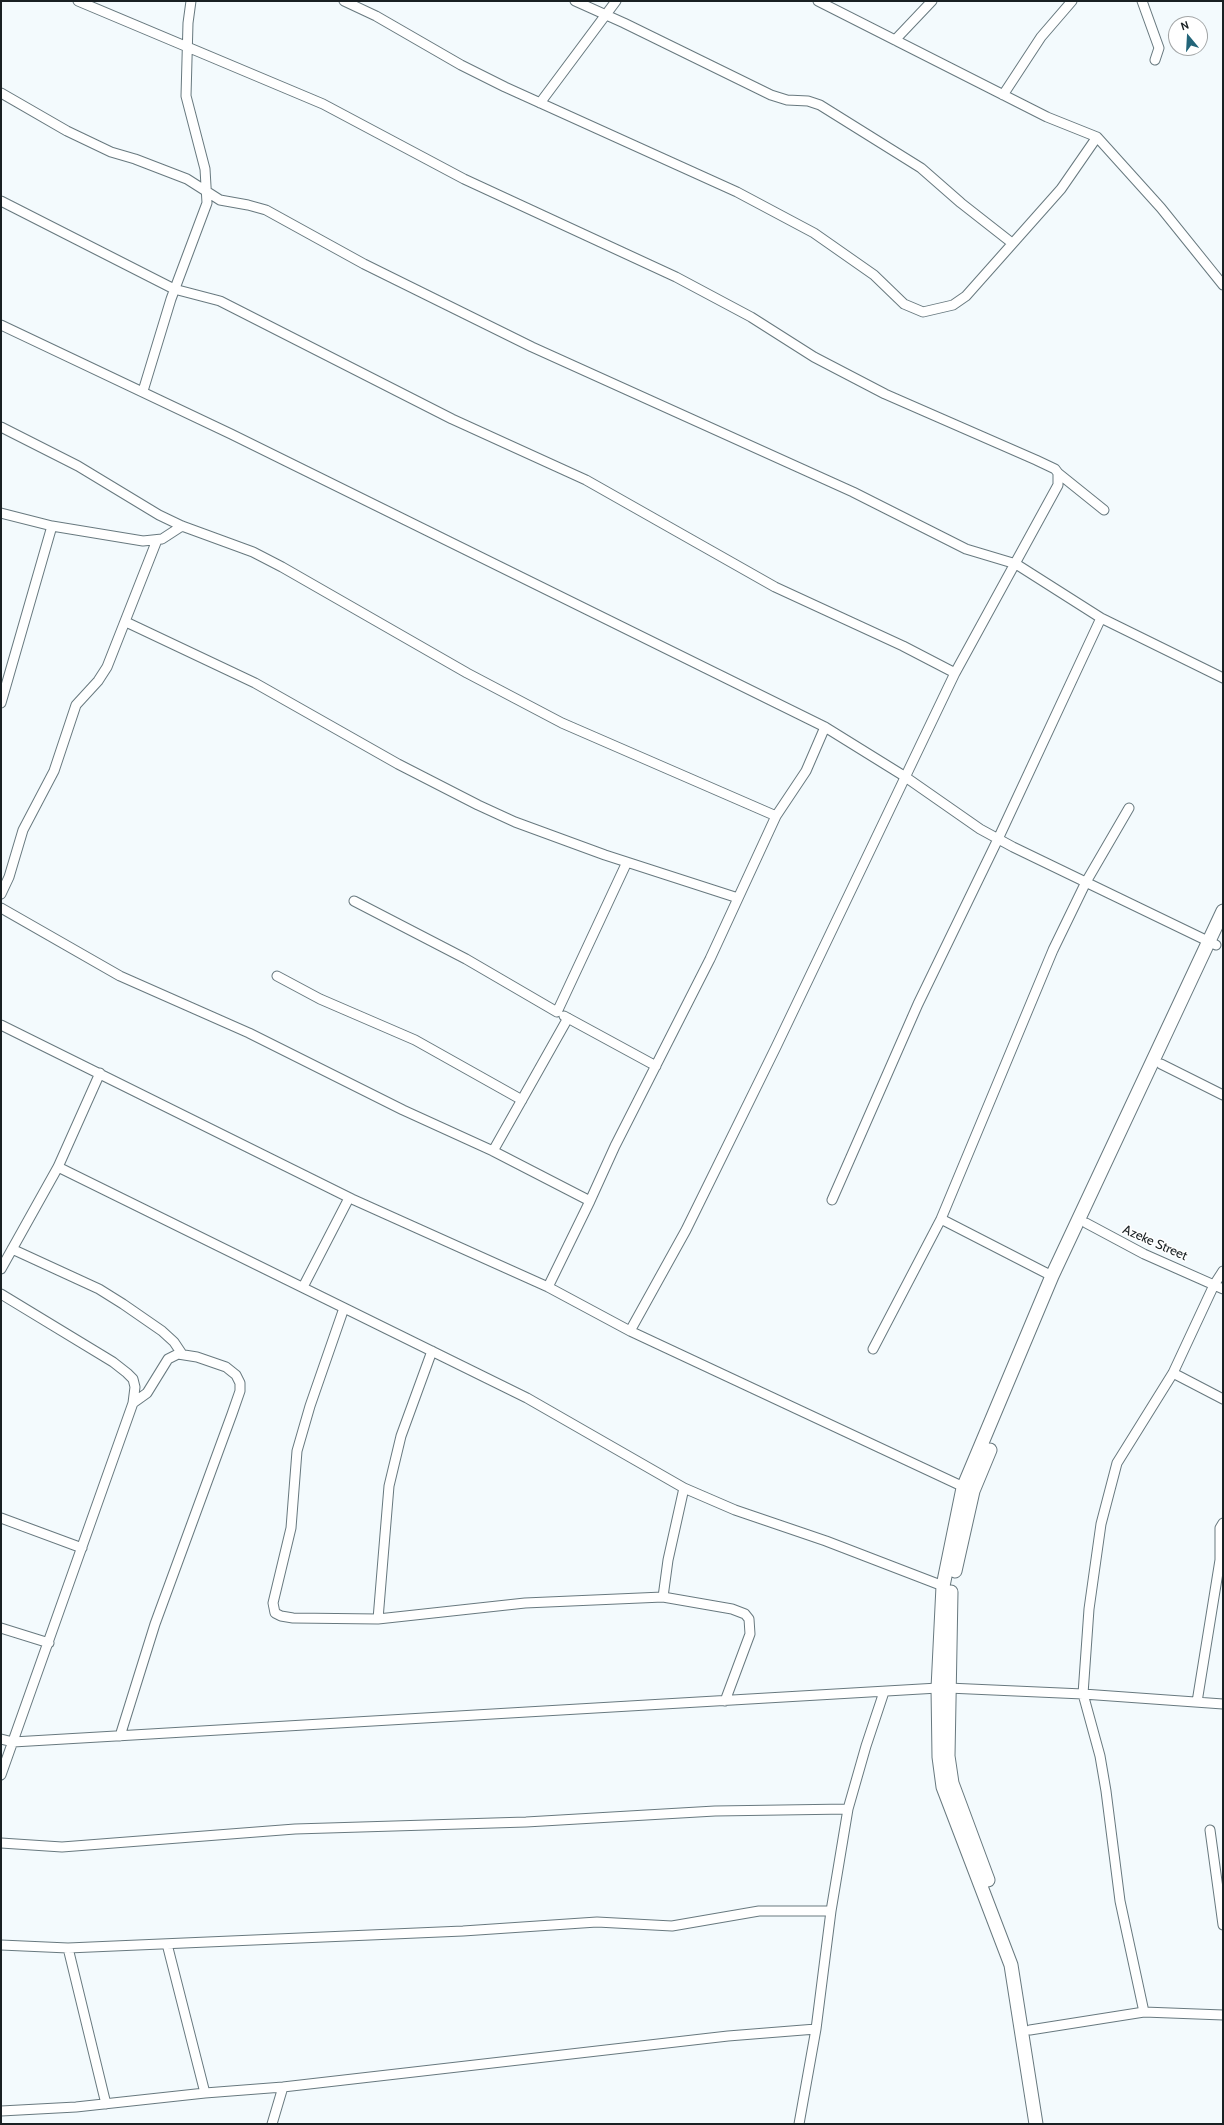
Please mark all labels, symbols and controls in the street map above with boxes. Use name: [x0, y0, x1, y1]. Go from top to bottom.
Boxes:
north arrow: [1168, 16, 1208, 56]
text: N: [1179, 18, 1190, 33]
street label: Azeke Street: [1120, 1222, 1190, 1264]

